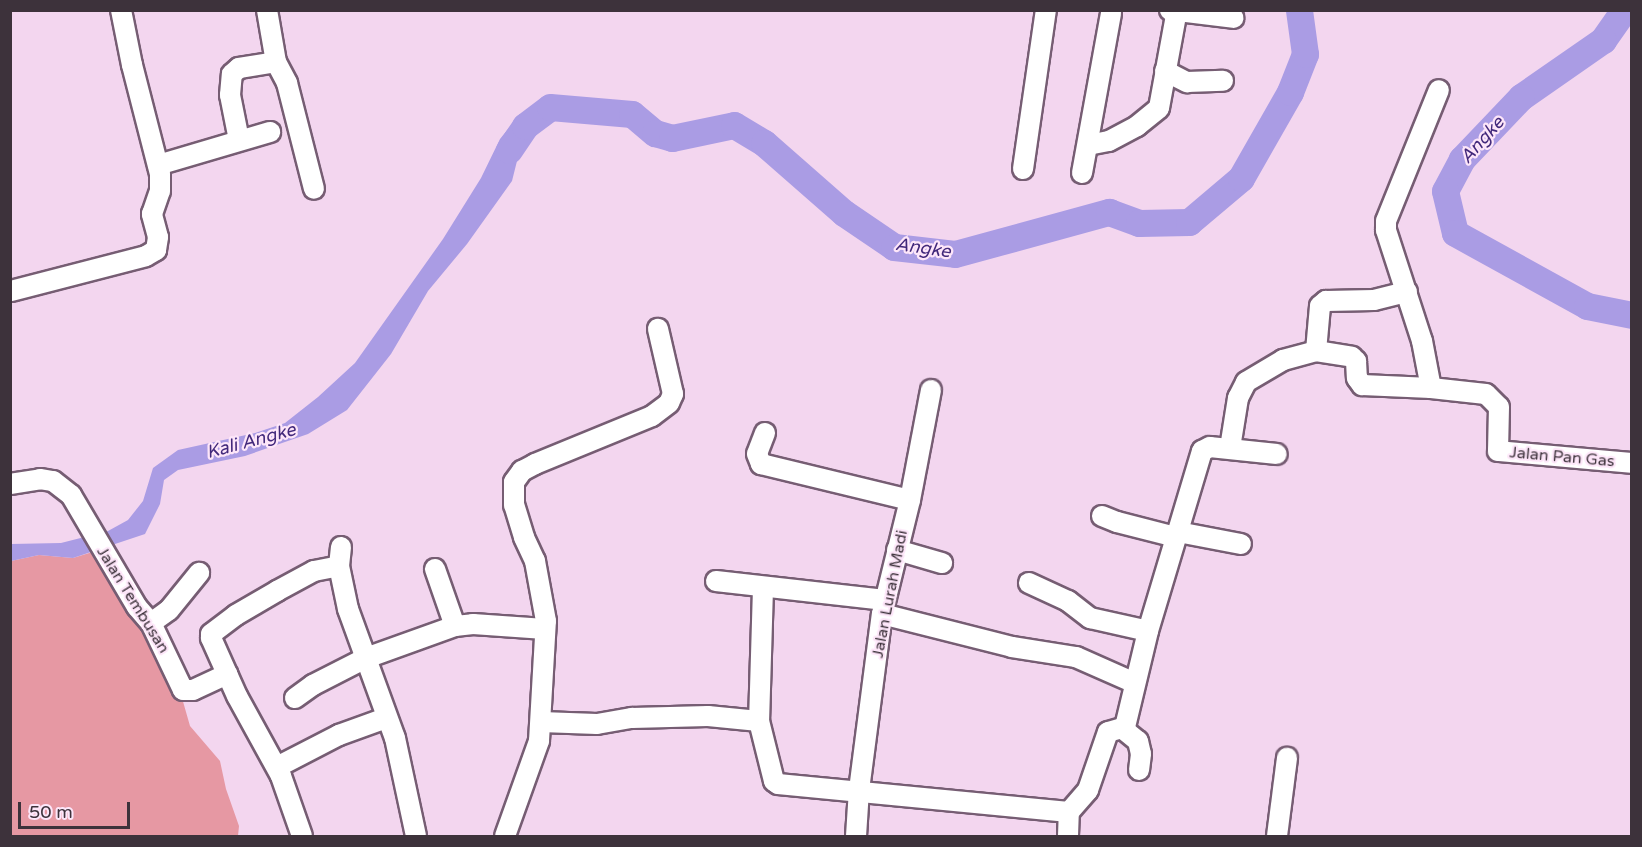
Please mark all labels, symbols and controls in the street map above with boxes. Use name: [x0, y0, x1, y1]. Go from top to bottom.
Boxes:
water label: Angke: [1455, 112, 1509, 168]
water label: Angke: [894, 233, 952, 263]
water label: Kali Angke: [204, 419, 298, 463]
street label: Jalan Pan Gas: [1509, 443, 1615, 471]
street label: Jalan Lurah Madi: [868, 528, 912, 660]
street label: Jalan Tembusan: [93, 543, 173, 657]
scale bar: [21, 790, 134, 828]
text: 50 m: [29, 801, 73, 823]

